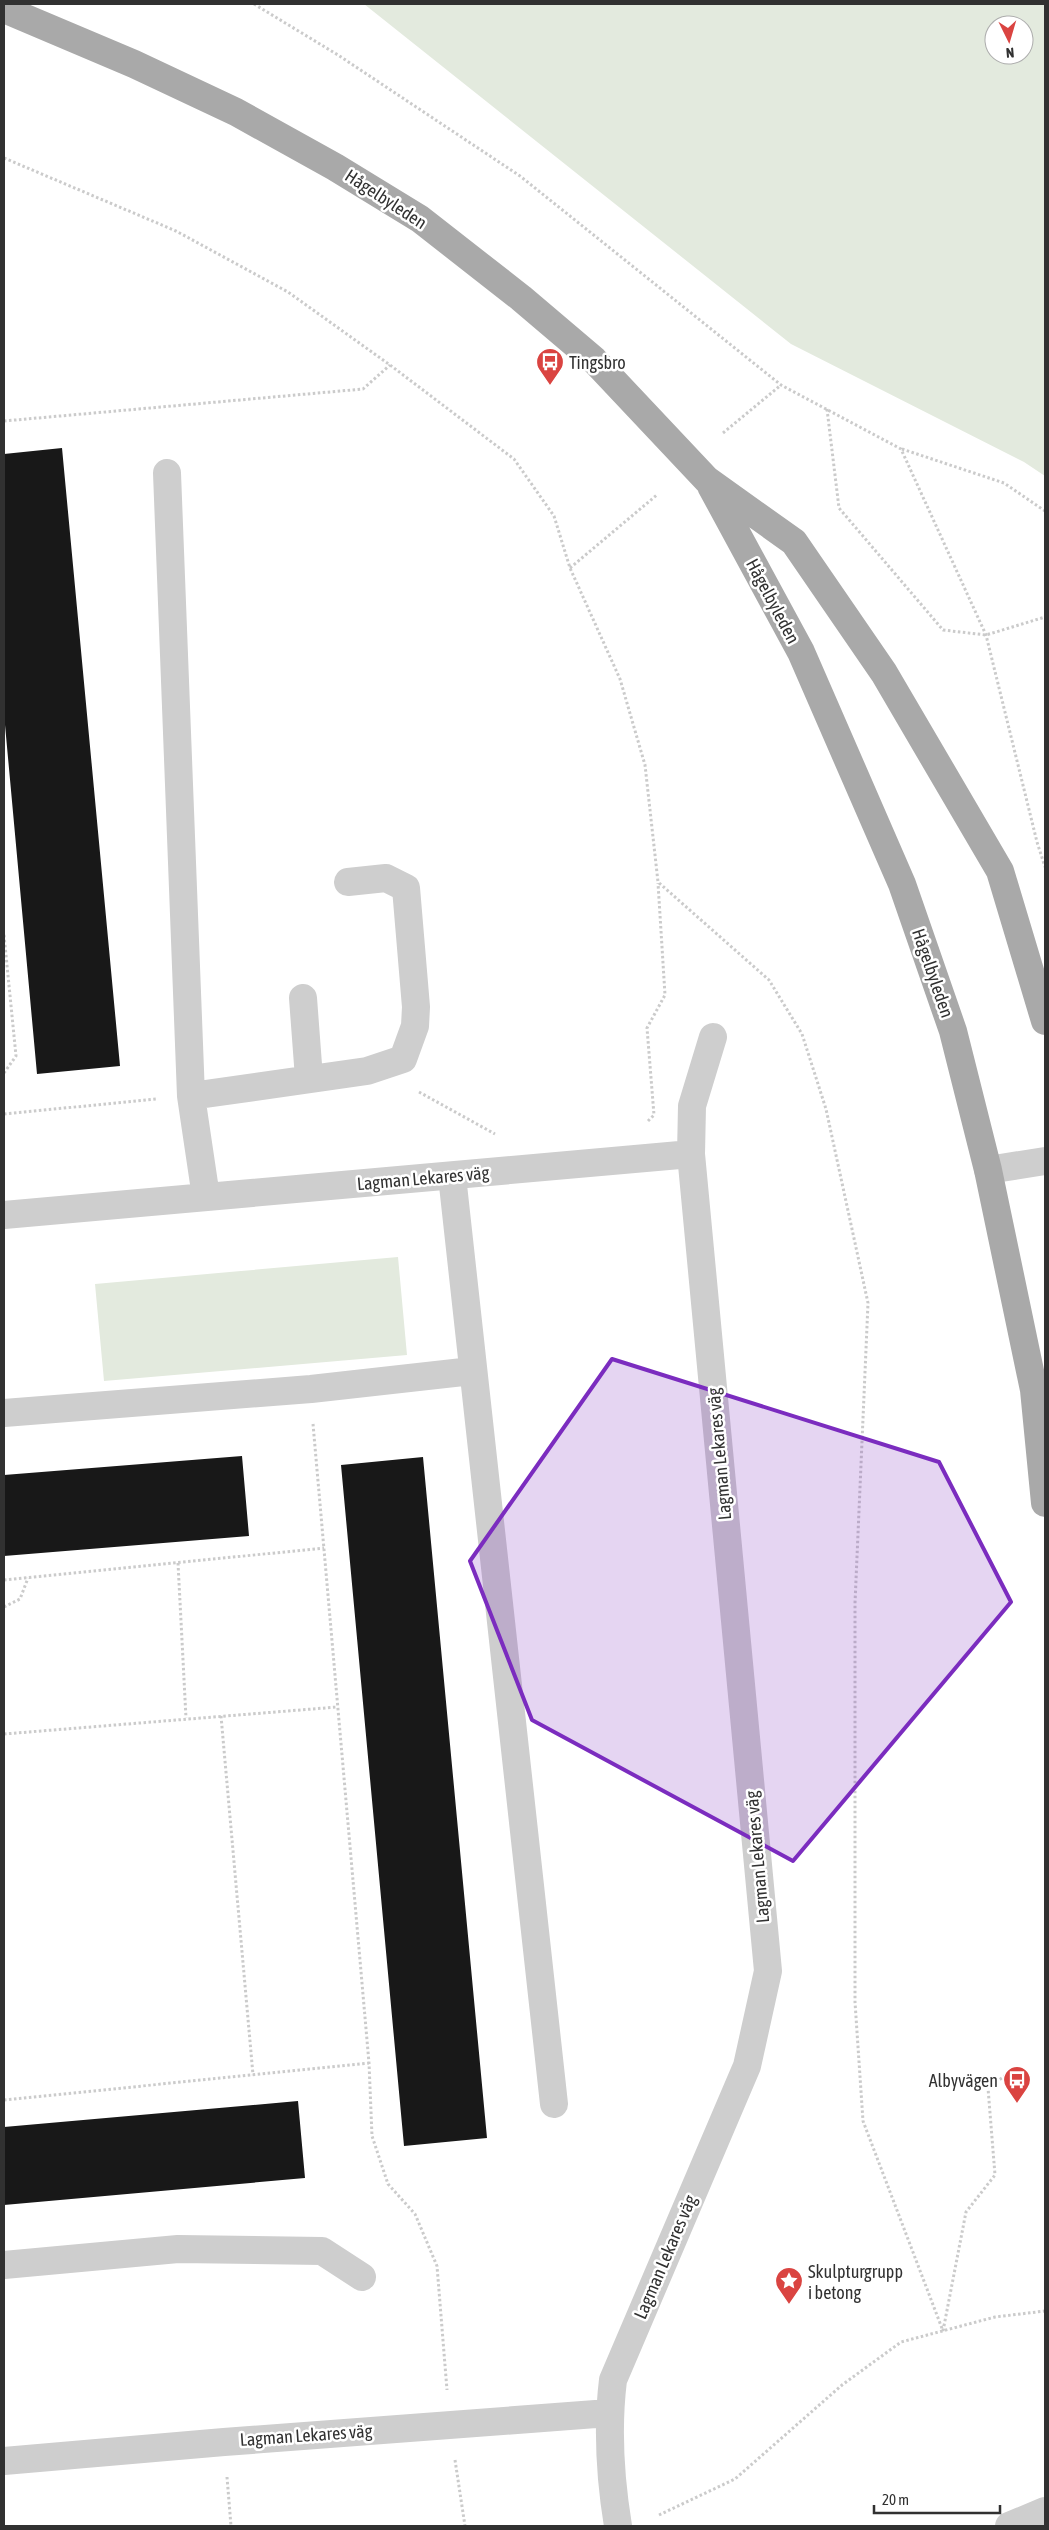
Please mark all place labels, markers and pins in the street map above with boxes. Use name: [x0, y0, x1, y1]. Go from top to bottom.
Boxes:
bus stop icon: Tingsbro: [535, 347, 565, 386]
place label: Tingsbro: [569, 352, 626, 373]
bus stop icon: Albyvägen: [1002, 2065, 1032, 2104]
place label: Albyvägen: [929, 2070, 998, 2091]
place label: Skulpturgrupp i betong: [808, 2261, 903, 2303]
place icon: Skulpturgrupp i betong: [774, 2266, 804, 2305]

